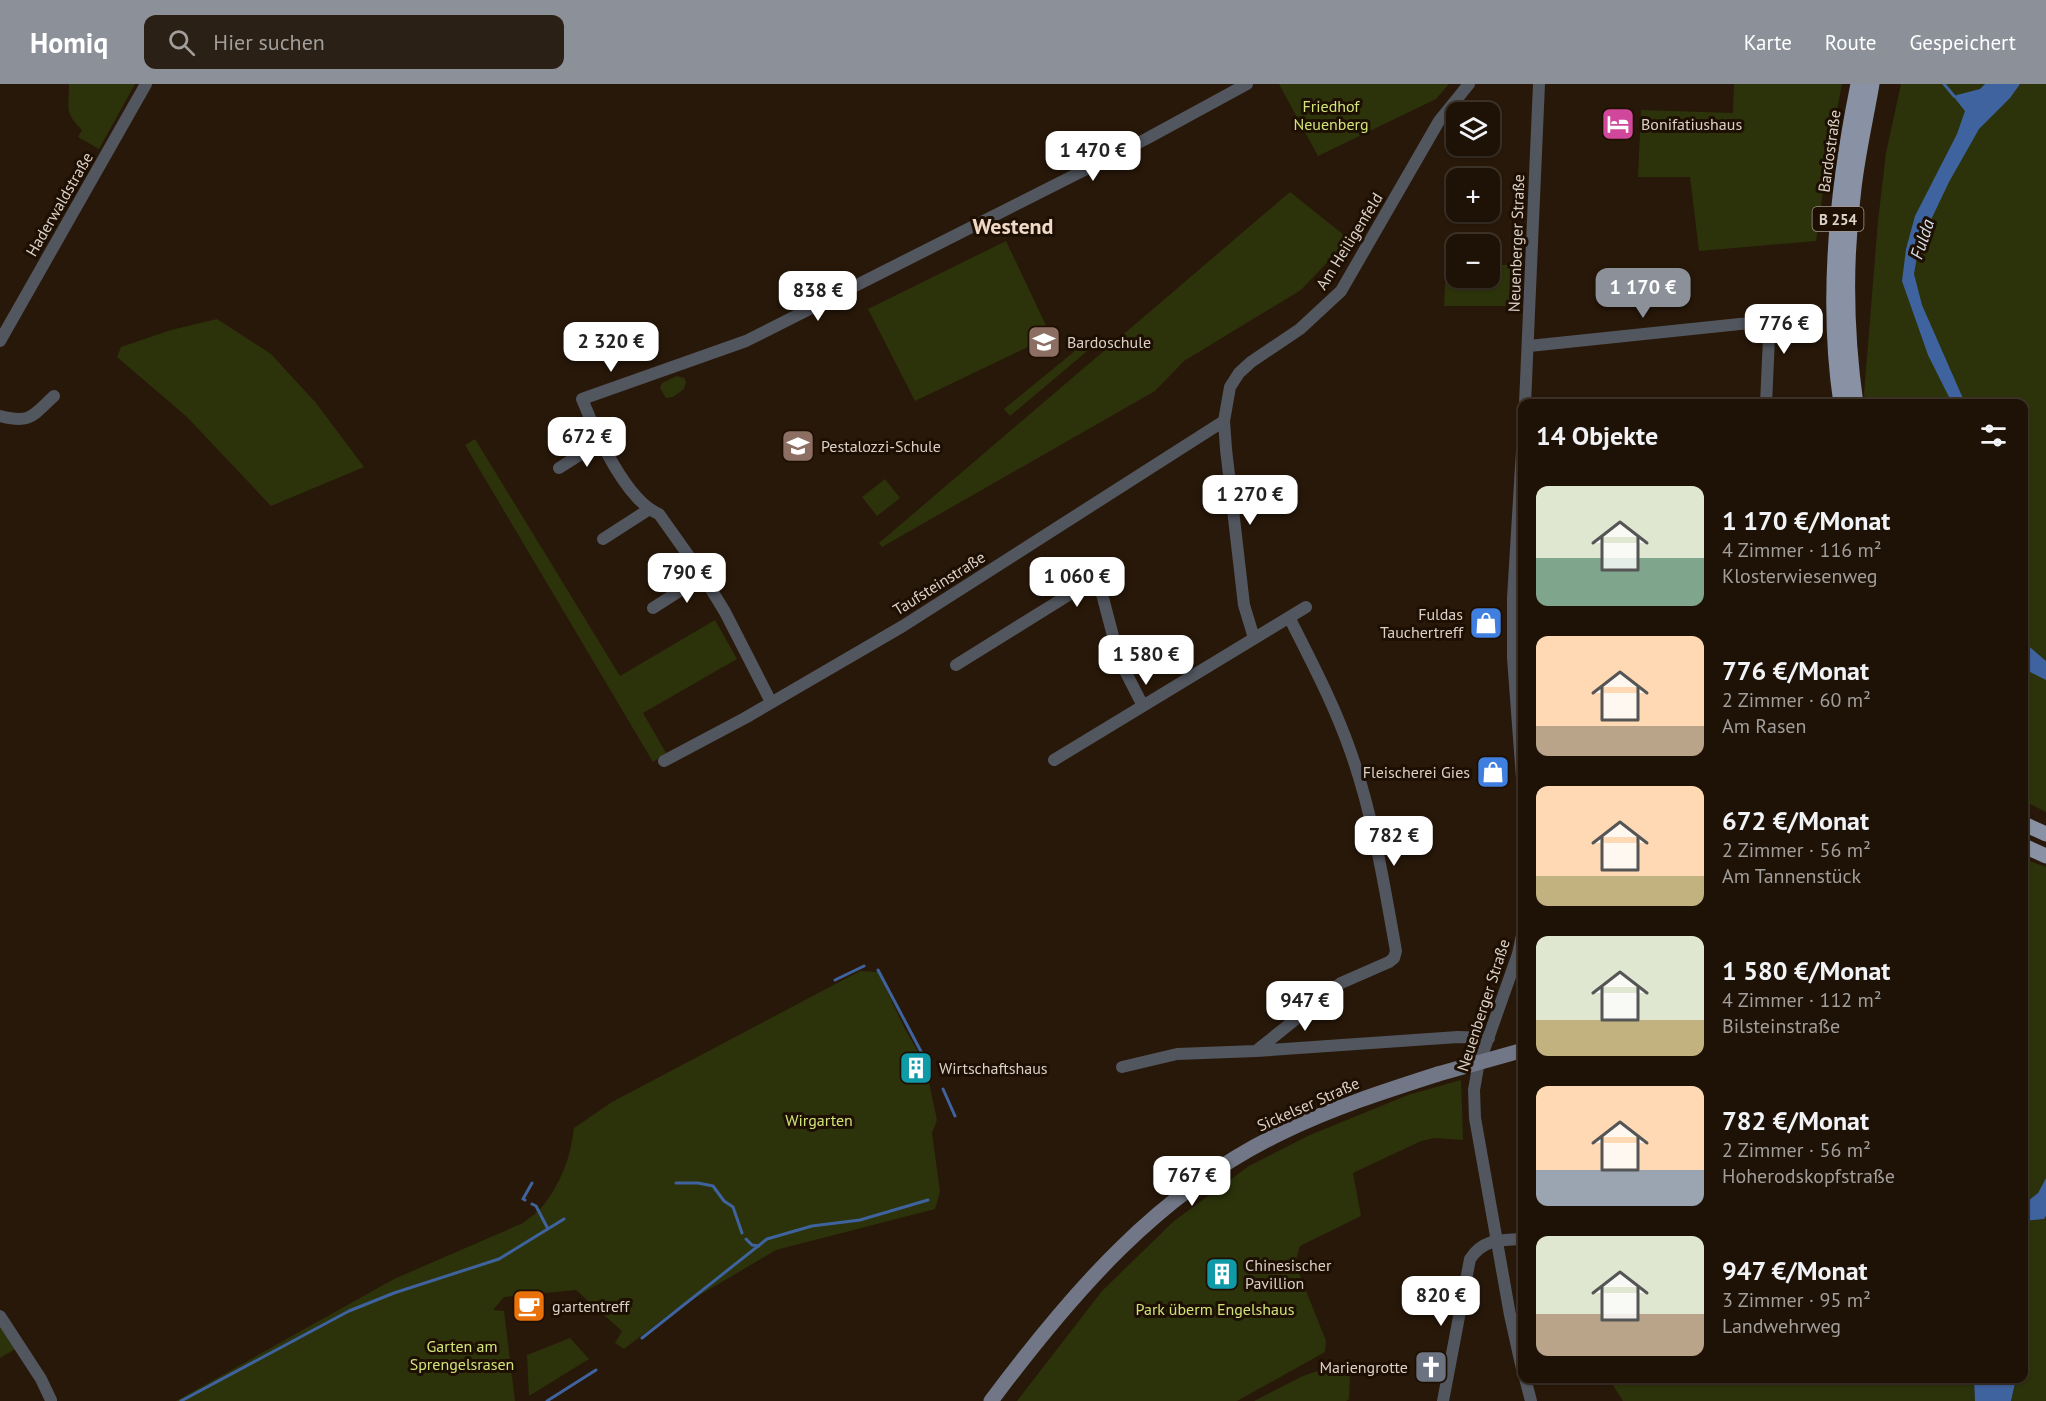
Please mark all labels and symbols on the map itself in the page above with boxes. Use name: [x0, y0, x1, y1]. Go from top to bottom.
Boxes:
park label: Friedhof Neuenberg: [1293, 96, 1369, 134]
hotel icon: Bonifatiushaus: [1600, 106, 1636, 142]
street label: Bardostraße: [1813, 108, 1845, 194]
place label: Bonifatiushaus: [1641, 114, 1742, 134]
pin: 1 470 €: [1038, 131, 1148, 182]
street label: Haderwaldstraße: [21, 148, 97, 260]
street label: Neuenberger Straße: [1504, 174, 1528, 312]
street label: Am Heiligenfeld: [1311, 189, 1387, 293]
road number: B 254: [1812, 207, 1864, 231]
district label: Westend: [973, 212, 1053, 240]
water label: Fulda: [1905, 216, 1939, 262]
pin: 1 170 €: [1588, 268, 1698, 319]
pin: 838 €: [776, 271, 860, 322]
pin: 776 €: [1742, 304, 1826, 355]
pin: 2 320 €: [556, 322, 666, 373]
school or university icon: Bardoschule: [1026, 324, 1062, 360]
place label: Bardoschule: [1067, 332, 1151, 352]
pin: 672 €: [545, 417, 629, 468]
school or university icon: Pestalozzi-Schule: [780, 428, 816, 464]
place label: Pestalozzi-Schule: [821, 436, 941, 456]
pin: 1 270 €: [1195, 475, 1305, 526]
street label: Taufsteinstraße: [889, 547, 989, 619]
pin: 790 €: [645, 553, 729, 604]
pin: 1 060 €: [1022, 557, 1132, 608]
place label: Fuldas Tauchertreff: [1380, 604, 1464, 642]
shop icon: Fuldas Tauchertreff: [1468, 605, 1504, 641]
pin: 1 580 €: [1091, 635, 1201, 686]
shop icon: Fleischerei Gies: [1475, 754, 1511, 790]
place label: Fleischerei Gies: [1363, 762, 1470, 782]
pin: 782 €: [1352, 816, 1436, 867]
street label: Neuenberger Straße: [1452, 936, 1514, 1074]
pin: 947 €: [1263, 981, 1347, 1032]
building icon: Wirtschaftshaus: [898, 1050, 934, 1086]
place label: Wirtschaftshaus: [939, 1058, 1048, 1078]
street label: Sickelser Straße: [1254, 1073, 1362, 1135]
park label: Wirgarten: [785, 1110, 853, 1130]
pin: 767 €: [1150, 1156, 1234, 1207]
place label: Chinesischer Pavillion: [1245, 1255, 1332, 1293]
building icon: Chinesischer Pavillion: [1204, 1256, 1240, 1292]
pin: 820 €: [1399, 1276, 1483, 1327]
cafe icon: g:artentreff: [511, 1288, 547, 1324]
place label: g:artentreff: [552, 1296, 630, 1316]
park label: Park überm Engelshaus: [1136, 1299, 1295, 1319]
park label: Garten am Sprengelsrasen: [410, 1336, 514, 1374]
church icon: Mariengrotte: [1413, 1349, 1449, 1385]
place label: Mariengrotte: [1319, 1357, 1408, 1377]

